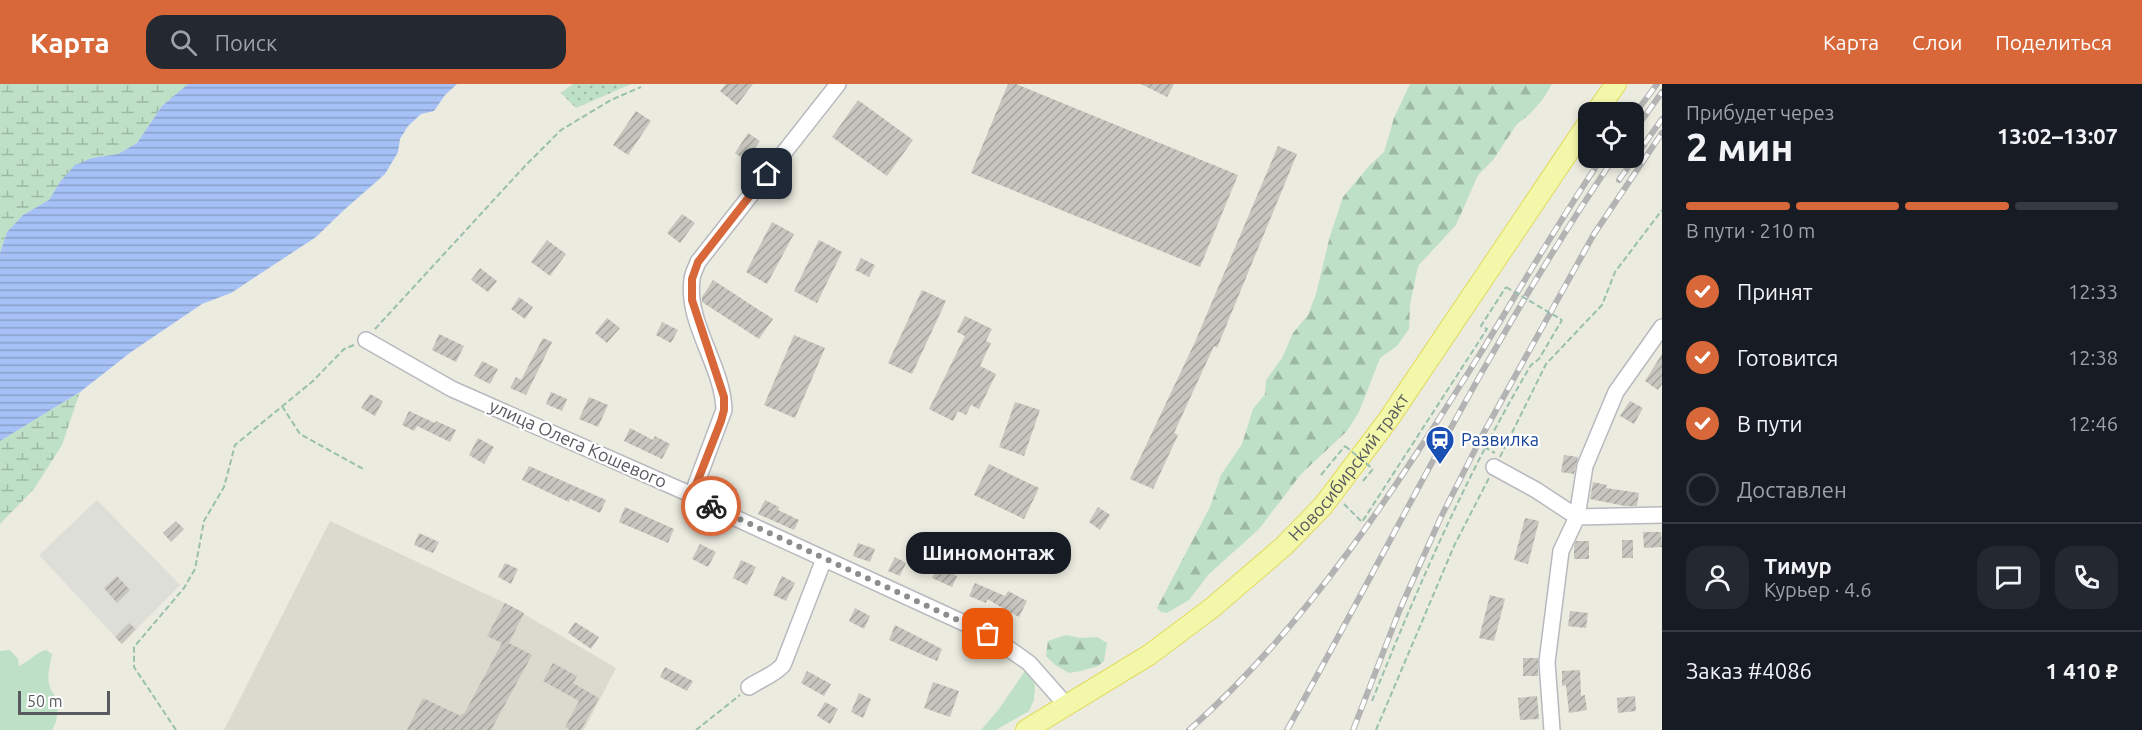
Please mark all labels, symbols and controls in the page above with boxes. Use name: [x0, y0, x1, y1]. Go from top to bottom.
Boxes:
search box: [146, 15, 566, 69]
icon: search: [167, 26, 200, 59]
text: Карта: [30, 27, 110, 58]
text: Поиск: [215, 30, 277, 55]
text: Карта: [1823, 30, 1879, 54]
text: Слои: [1912, 30, 1962, 54]
text: Поделиться: [1995, 30, 2112, 54]
text: Прибудет через: [1686, 101, 1834, 124]
map controls: [1578, 102, 1644, 168]
button: locate: [1578, 102, 1644, 168]
text: 13:02–13:07: [1997, 123, 2118, 148]
text: 2 мин: [1686, 125, 1794, 168]
pin: [741, 148, 792, 199]
icon: home: [750, 157, 783, 190]
text: В пути · 210 m: [1686, 219, 1815, 242]
icon: check: [1686, 275, 1719, 308]
text: Принят: [1737, 279, 1813, 304]
text: 12:33: [2068, 280, 2118, 303]
icon: check: [1686, 341, 1719, 374]
text: Готовится: [1737, 345, 1838, 370]
text: 12:38: [2068, 346, 2118, 369]
street label: Новосибирский тракт: [1284, 389, 1412, 544]
street label: улица Олега Кошевого: [487, 395, 670, 491]
icon: check: [1686, 407, 1719, 440]
text: В пути: [1737, 411, 1803, 436]
text: 12:46: [2068, 412, 2118, 435]
station icon: Развилка: [1424, 424, 1456, 466]
place label: Развилка: [1461, 429, 1539, 449]
courier: [681, 476, 741, 536]
text: Доставлен: [1737, 477, 1847, 502]
icon: bike: [695, 490, 728, 523]
callout: Шиномонтаж: [906, 532, 1070, 574]
text: Шиномонтаж: [922, 541, 1055, 564]
button: person: [1686, 546, 1749, 609]
button: chat: [1977, 546, 2040, 609]
button: phone: [2055, 546, 2118, 609]
text: Тимур: [1764, 553, 1832, 578]
text: Курьер · 4.6: [1764, 578, 1871, 601]
pin: [962, 608, 1013, 659]
icon: bag: [971, 617, 1004, 650]
text: Заказ #4086: [1686, 658, 1812, 683]
text: 1 410 ₽: [2046, 658, 2118, 683]
scale bar: [18, 688, 110, 716]
text: 50 m: [27, 692, 63, 710]

